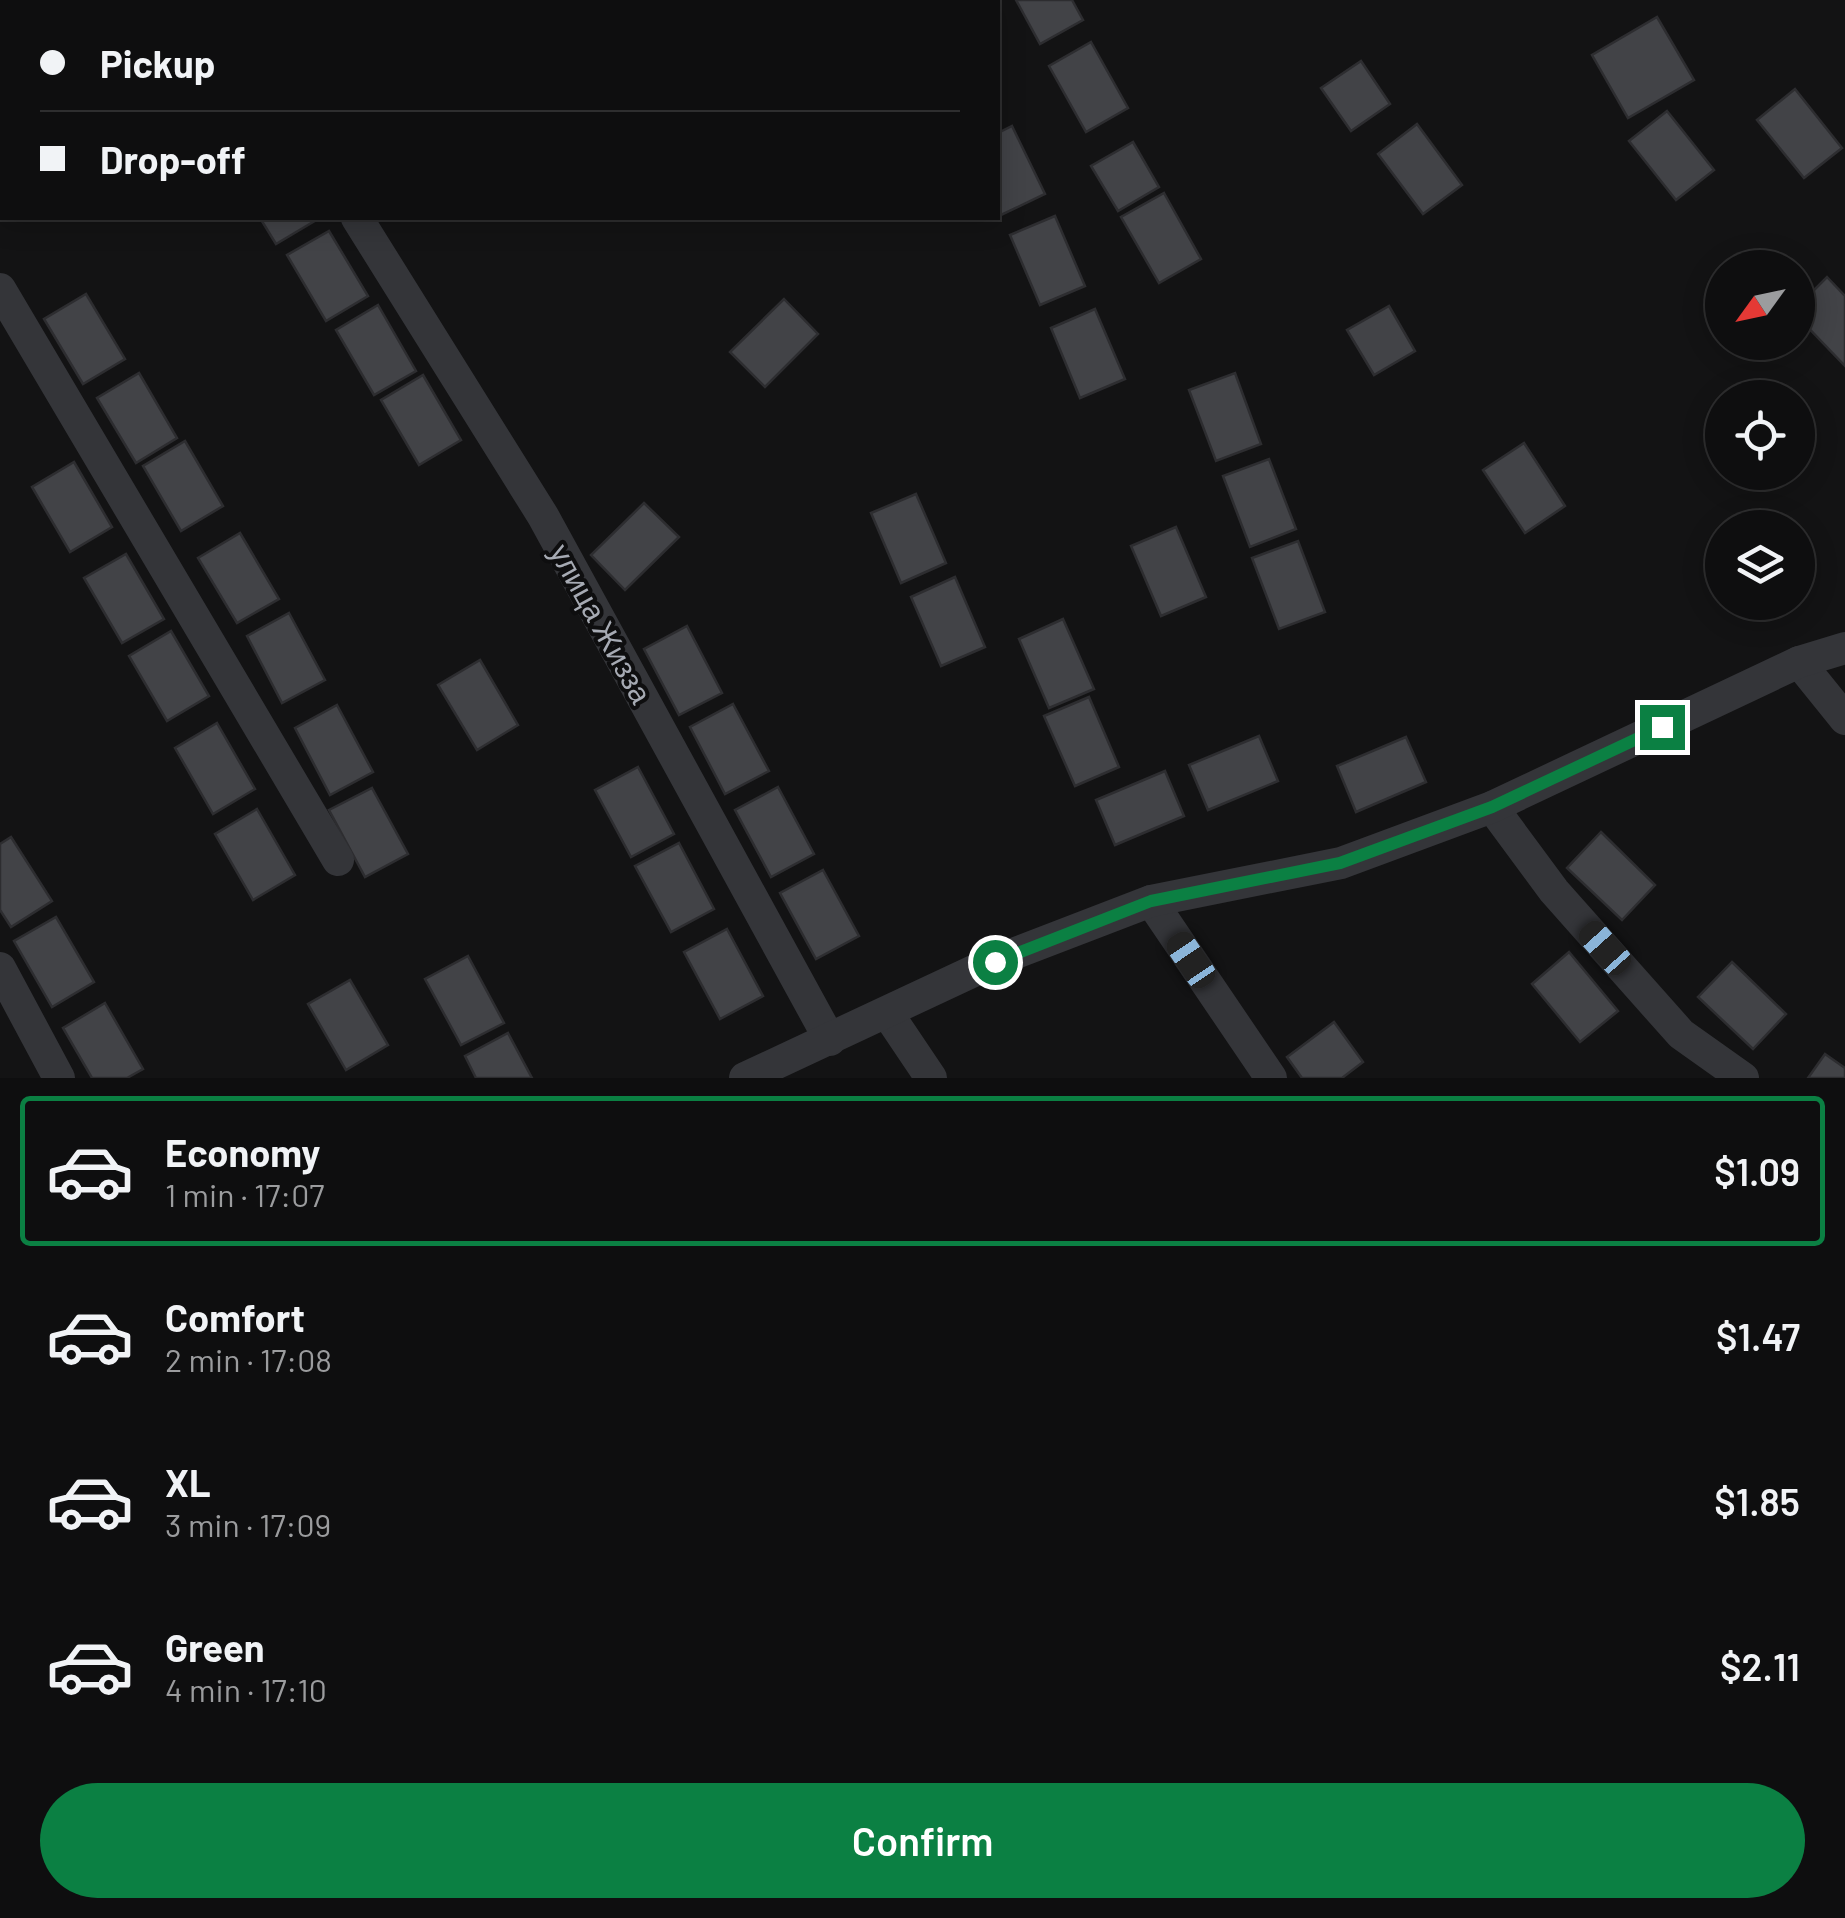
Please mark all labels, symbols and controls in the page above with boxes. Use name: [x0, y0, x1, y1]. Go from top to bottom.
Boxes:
text: Pickup: [100, 40, 215, 86]
text: Drop-off: [100, 136, 246, 182]
north arrow: [1705, 250, 1815, 360]
map controls: [1705, 250, 1815, 620]
button: locate: [1705, 380, 1815, 490]
button: layers: [1705, 510, 1815, 620]
street label: улица Жизза: [543, 537, 661, 709]
route end: [1640, 705, 1685, 750]
car: [1574, 916, 1636, 980]
car: [1162, 927, 1220, 993]
route start: [973, 940, 1018, 985]
icon: car: [45, 1126, 135, 1216]
text: Economy: [165, 1129, 320, 1175]
text: $1.09: [1714, 1148, 1800, 1194]
text: 1 min · 17:07: [165, 1175, 324, 1213]
icon: car: [45, 1291, 135, 1381]
text: Comfort: [165, 1294, 305, 1340]
text: $1.47: [1716, 1313, 1800, 1359]
text: 2 min · 17:08: [165, 1340, 332, 1378]
icon: car: [45, 1456, 135, 1546]
text: XL: [165, 1459, 211, 1505]
text: $1.85: [1714, 1478, 1800, 1524]
text: 3 min · 17:09: [165, 1505, 331, 1543]
icon: car: [45, 1621, 135, 1711]
text: Green: [165, 1624, 265, 1670]
text: $2.11: [1720, 1643, 1800, 1689]
text: 4 min · 17:10: [165, 1670, 327, 1708]
button: Confirm: [40, 1783, 1805, 1898]

